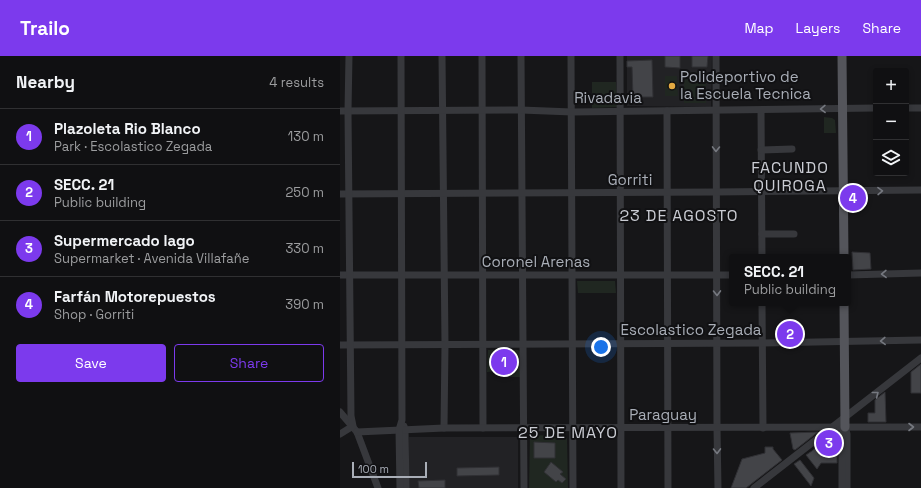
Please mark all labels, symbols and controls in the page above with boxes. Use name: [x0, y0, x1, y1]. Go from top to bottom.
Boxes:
text: Trailo: [20, 16, 70, 41]
text: Map: [744, 19, 774, 37]
text: Layers: [796, 19, 840, 37]
text: Share: [862, 19, 901, 37]
place label: Polideportivo de la Escuela Tecnica: [680, 67, 811, 103]
map controls: [873, 68, 909, 176]
button: +: [873, 68, 909, 104]
text: Nearby: [16, 71, 75, 93]
text: 4 results: [269, 74, 324, 91]
marker: Polideportivo de la Escuela Tecnica: [667, 81, 677, 91]
street label: Rivadavia: [574, 88, 642, 107]
button: −: [873, 104, 909, 140]
one-way arrow: [820, 105, 826, 113]
text: Plazoleta Rio Blanco: [54, 119, 201, 138]
text: 1: [26, 128, 32, 145]
text: 130 m: [288, 128, 324, 145]
text: Park · Escolastico Zegada: [54, 138, 212, 155]
button: layers: [873, 140, 909, 176]
one-way arrow: [712, 146, 720, 152]
district label: FACUNDO QUIROGA: [751, 157, 829, 196]
street label: Gorriti: [608, 170, 652, 189]
text: SECC. 21: [54, 175, 114, 194]
pin: 4: [840, 183, 866, 213]
text: 2: [25, 184, 33, 201]
text: 250 m: [286, 184, 324, 201]
one-way arrow: [877, 186, 883, 195]
text: Public building: [54, 194, 146, 211]
district label: 23 DE AGOSTO: [619, 205, 739, 226]
text: Supermercado lago: [54, 231, 195, 250]
text: 3: [25, 240, 33, 257]
text: 330 m: [285, 240, 324, 257]
text: Supermarket · Avenida Villafañe: [54, 250, 249, 267]
street label: Coronel Arenas: [482, 252, 590, 271]
popup: [729, 254, 851, 306]
text: SECC. 21: [744, 262, 804, 281]
one-way arrow: [881, 270, 887, 278]
text: Public building: [744, 281, 836, 298]
text: Farfán Motorepuestos: [54, 287, 216, 306]
one-way arrow: [712, 290, 721, 296]
text: 4: [25, 296, 33, 313]
text: 390 m: [285, 296, 324, 313]
text: Shop · Gorriti: [54, 306, 134, 323]
pin: 2: [777, 319, 803, 349]
street label: Escolastico Zegada: [621, 320, 762, 339]
your location: [591, 337, 611, 357]
one-way arrow: [880, 337, 886, 345]
button: Save: [16, 344, 166, 382]
button: Share: [174, 344, 324, 382]
pin: 1: [491, 347, 517, 377]
one-way arrow: [871, 391, 878, 398]
street label: Paraguay: [629, 405, 697, 424]
district label: 25 DE MAYO: [518, 422, 618, 443]
one-way arrow: [908, 423, 914, 431]
pin: 3: [816, 428, 842, 458]
one-way arrow: [713, 448, 721, 454]
scale bar: [352, 460, 427, 479]
text: 100 m: [358, 462, 389, 476]

